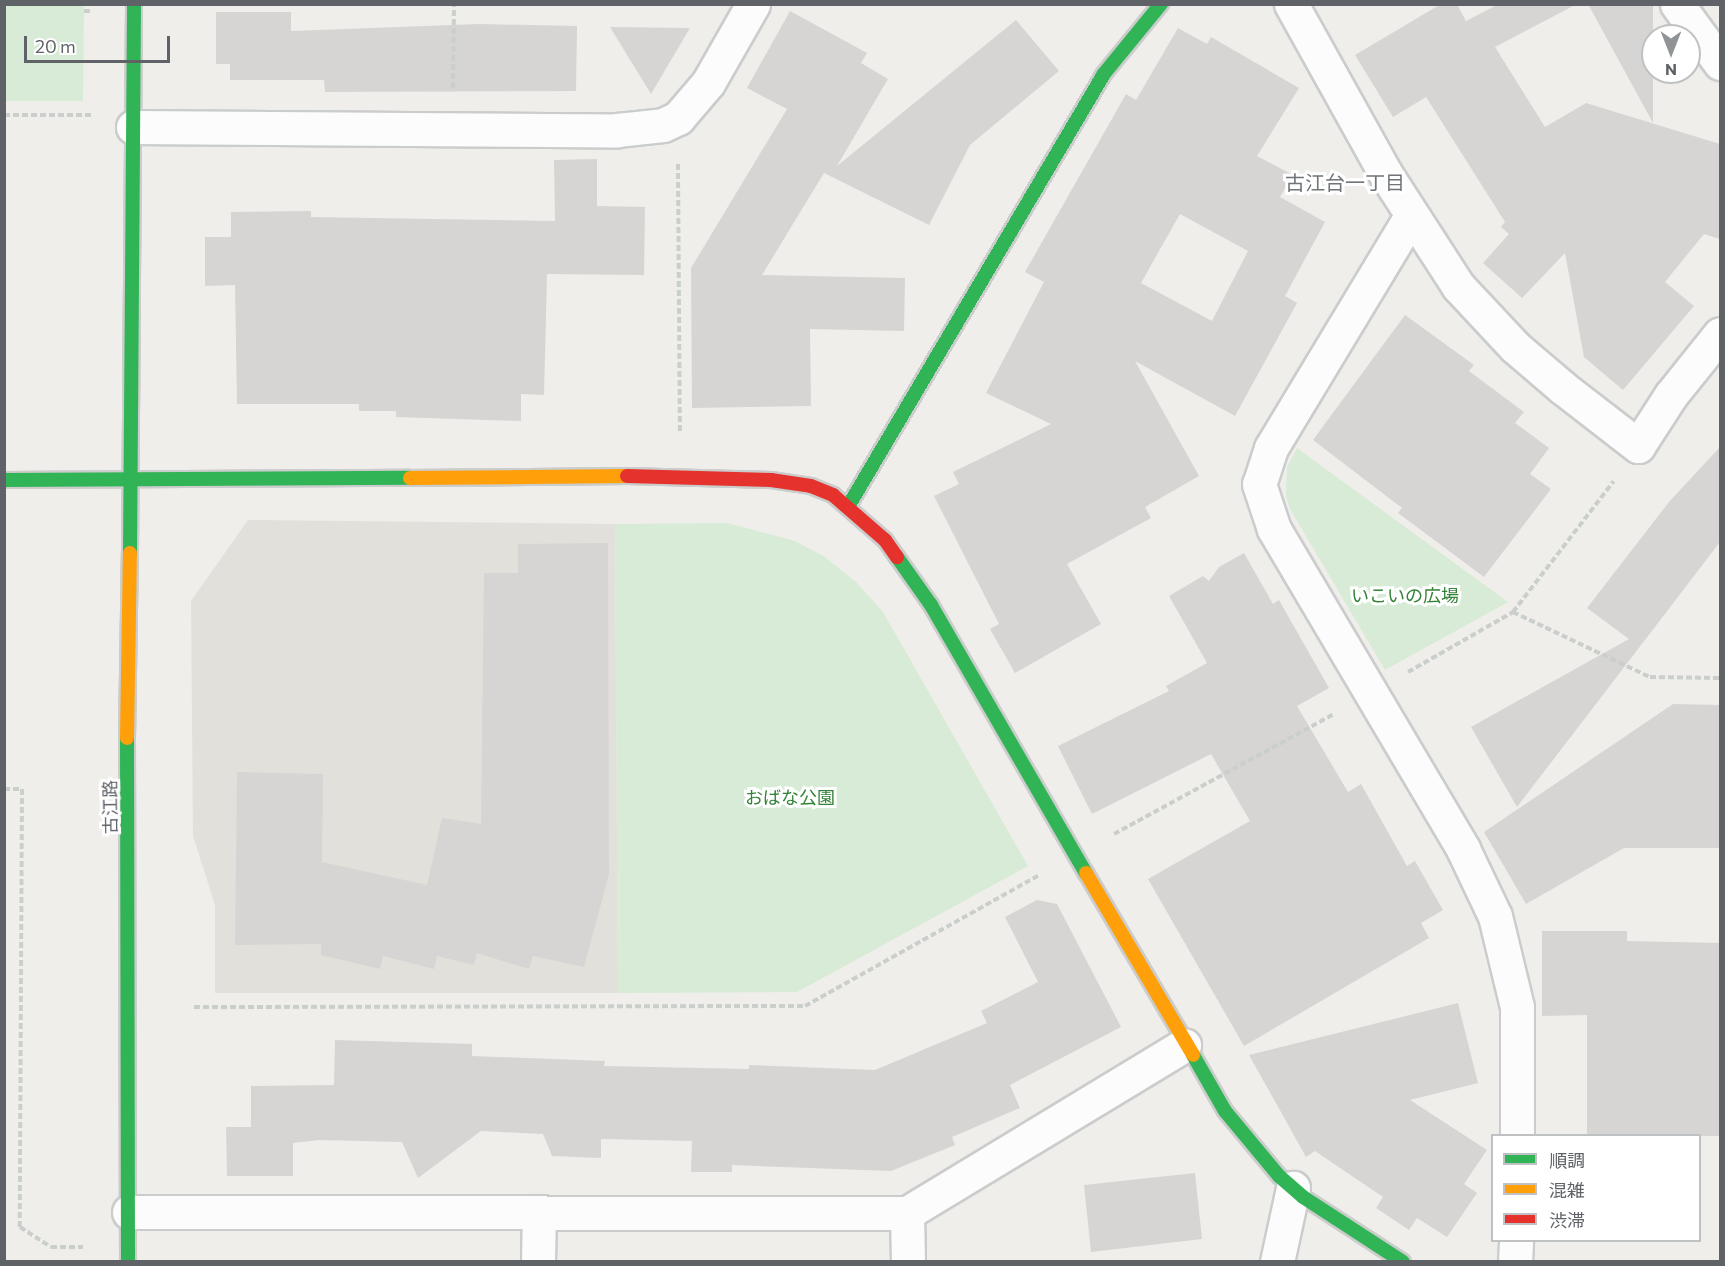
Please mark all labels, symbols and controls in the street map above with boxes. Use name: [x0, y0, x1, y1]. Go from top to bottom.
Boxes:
scale bar: [27, 24, 172, 62]
north arrow: [1641, 24, 1701, 84]
text: 20 m: [35, 35, 76, 57]
text: N: [1665, 61, 1677, 80]
district label: 古江台一丁目: [1285, 170, 1405, 194]
park label: いこいの広場: [1351, 584, 1459, 606]
street label: 古江路: [99, 780, 121, 834]
park label: おばな公園: [745, 786, 835, 808]
legend: [1491, 1134, 1701, 1242]
text: 順調: [1549, 1149, 1585, 1171]
text: 混雑: [1549, 1179, 1585, 1201]
text: 渋滞: [1549, 1209, 1585, 1231]

